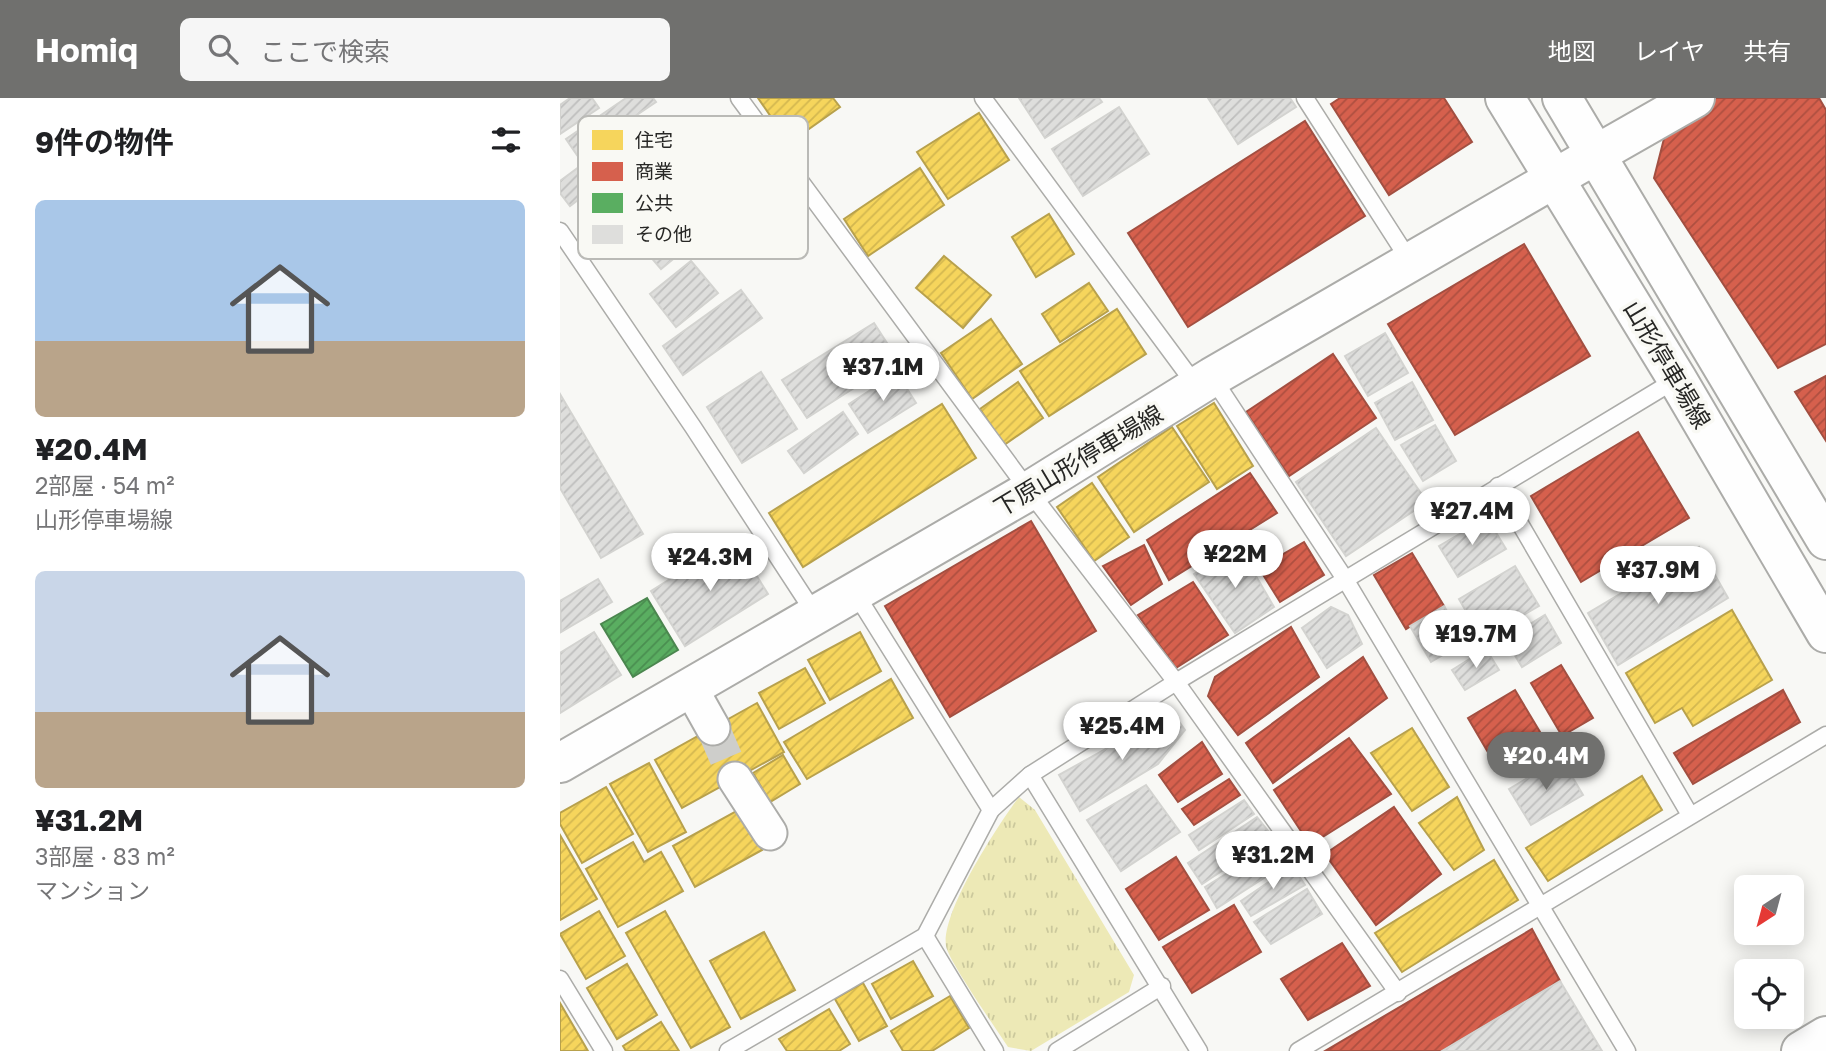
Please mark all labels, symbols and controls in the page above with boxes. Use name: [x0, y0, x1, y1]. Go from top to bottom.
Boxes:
search box: [180, 18, 670, 81]
text: Homiq: [35, 30, 138, 69]
icon: search: [204, 30, 242, 68]
text: ここで検索: [260, 36, 390, 67]
text: 地図: [1548, 36, 1596, 65]
text: レイヤ: [1634, 36, 1705, 65]
text: 共有: [1743, 36, 1791, 65]
legend: [578, 116, 808, 259]
icon: filters: [487, 121, 525, 159]
text: 9件の物件: [35, 124, 174, 160]
text: 住宅: [635, 128, 673, 151]
text: 商業: [635, 159, 673, 182]
text: 公共: [635, 191, 673, 214]
text: その他: [635, 222, 692, 245]
icon: home: [217, 246, 343, 372]
street label: 山形停車場線: [1618, 295, 1718, 433]
pin: ¥37.1M: [826, 344, 940, 403]
text: ¥37.1M: [842, 352, 924, 380]
street label: 下原山形停車場線: [988, 398, 1168, 522]
text: ¥20.4M: [35, 431, 148, 467]
text: 2部屋 · 54 m²: [35, 471, 175, 499]
pin: ¥27.4M: [1415, 488, 1529, 547]
text: ¥27.4M: [1430, 496, 1514, 524]
text: 山形停車場線: [35, 505, 173, 533]
pin: ¥22M: [1194, 531, 1276, 590]
pin: ¥24.3M: [653, 533, 767, 593]
text: ¥22M: [1203, 539, 1267, 567]
text: ¥24.3M: [667, 542, 753, 570]
pin: ¥37.9M: [1601, 546, 1715, 606]
text: ¥37.9M: [1616, 555, 1700, 583]
pin: ¥19.7M: [1419, 610, 1533, 670]
icon: home: [217, 617, 343, 743]
text: ¥19.7M: [1435, 619, 1517, 647]
pin: ¥25.4M: [1065, 702, 1179, 762]
text: ¥25.4M: [1079, 711, 1165, 739]
pin: ¥20.4M: [1489, 732, 1603, 792]
text: ¥20.4M: [1503, 741, 1589, 769]
text: ¥31.2M: [35, 802, 143, 838]
pin: ¥31.2M: [1216, 832, 1330, 891]
text: ¥31.2M: [1232, 840, 1314, 868]
text: 3部屋 · 83 m²: [35, 842, 175, 870]
north arrow: [1734, 875, 1804, 945]
map controls: [1734, 875, 1804, 1029]
text: マンション: [35, 876, 150, 904]
button: locate: [1734, 959, 1804, 1029]

